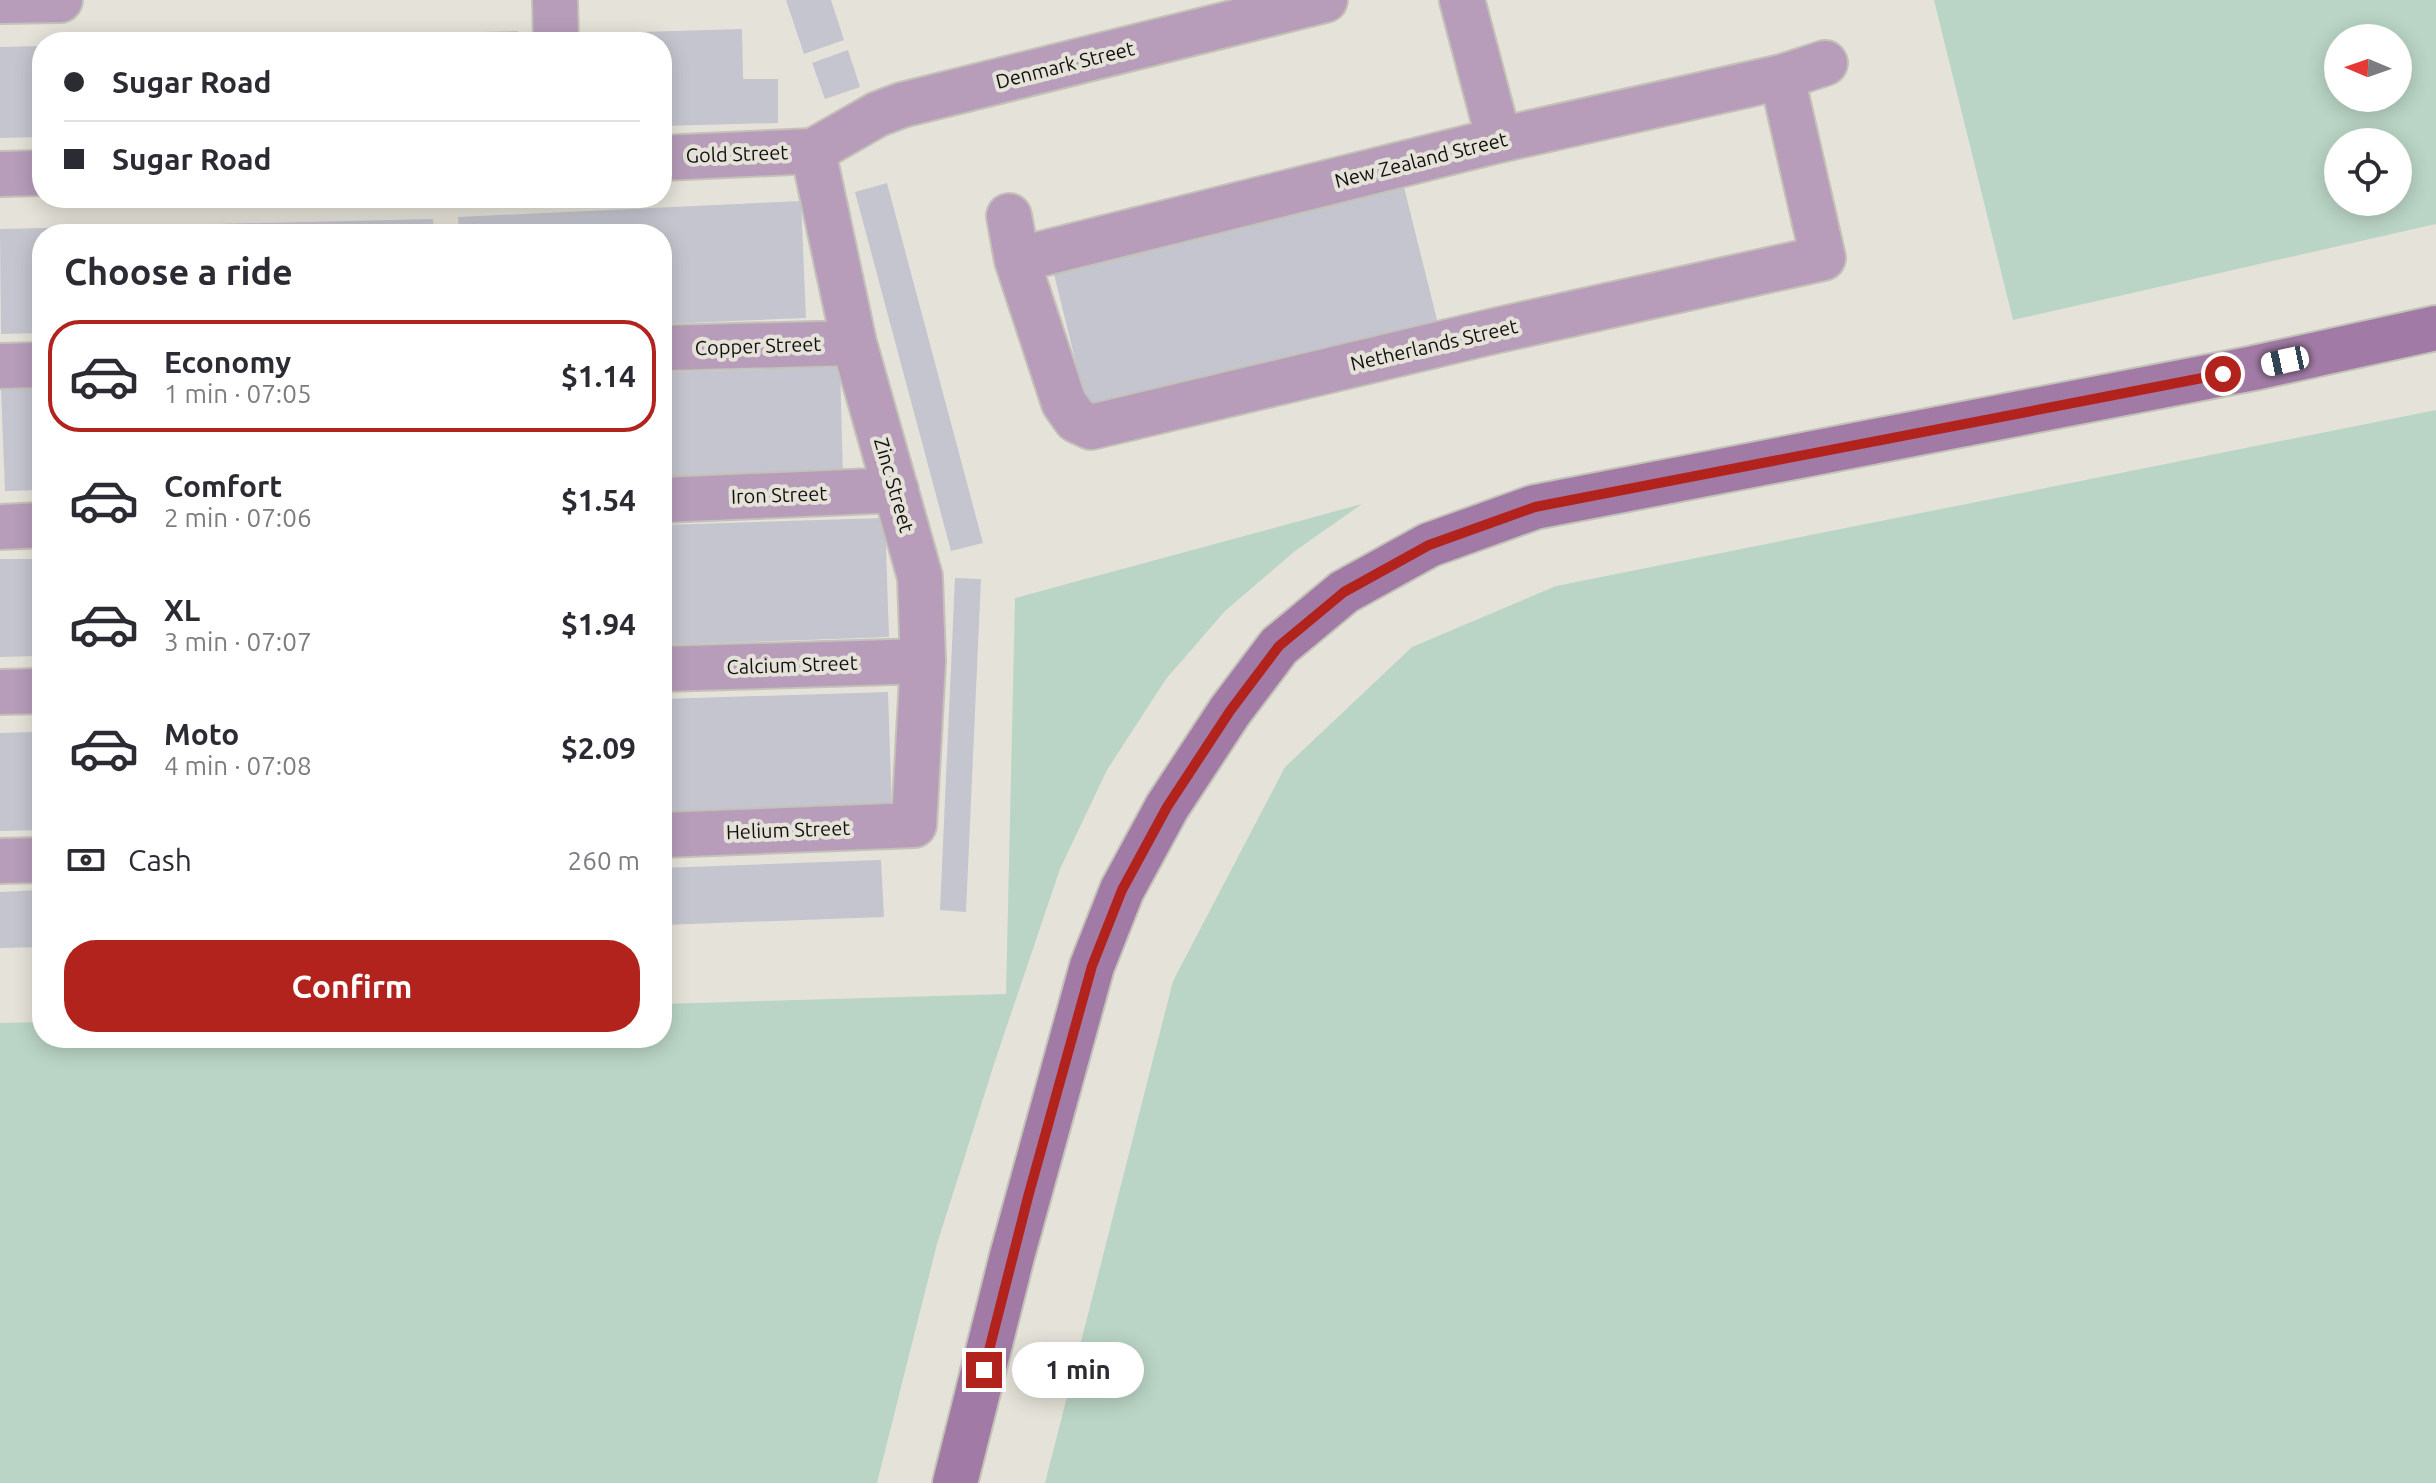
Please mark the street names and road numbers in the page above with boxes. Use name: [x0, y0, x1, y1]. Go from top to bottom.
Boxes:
street label: Denmark Street: [993, 36, 1137, 93]
street label: New Zealand Street: [1332, 127, 1510, 192]
street label: Gold Street: [685, 140, 789, 167]
street label: Netherlands Street: [1348, 314, 1520, 375]
street label: Copper Street: [694, 332, 822, 359]
street label: Zinc Street: [870, 435, 919, 535]
street label: Iron Street: [730, 481, 828, 508]
street label: Calcium Street: [726, 651, 858, 678]
street label: Helium Street: [726, 816, 851, 843]

